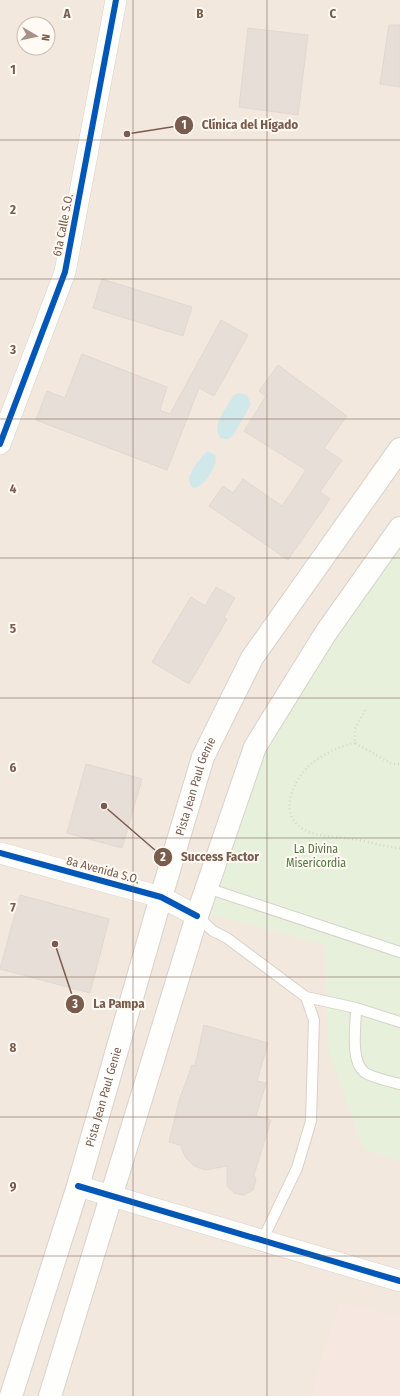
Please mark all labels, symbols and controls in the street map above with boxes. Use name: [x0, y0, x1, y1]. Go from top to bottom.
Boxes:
text: A: [62, 6, 71, 21]
text: B: [196, 6, 204, 21]
text: C: [330, 6, 337, 21]
north arrow: [16, 16, 56, 56]
text: N: [38, 33, 52, 42]
text: 1: [10, 62, 16, 77]
callout: Clínica del Hígado: [174, 112, 306, 137]
text: Clínica del Hígado: [202, 117, 298, 132]
text: 1: [181, 118, 187, 132]
street label: 61a Calle S.O.: [50, 192, 76, 258]
text: 2: [9, 202, 16, 217]
text: 3: [9, 342, 16, 357]
text: 4: [10, 481, 17, 496]
text: 5: [10, 621, 16, 636]
street label: Pista Jean Paul Genie: [173, 735, 219, 837]
text: 6: [10, 760, 17, 775]
park label: La Divina Misericordia: [286, 842, 346, 870]
callout: Success Factor: [153, 844, 267, 869]
text: Success Factor: [181, 849, 259, 864]
text: 2: [159, 850, 166, 864]
street label: 8a Avenida S.O.: [65, 854, 141, 887]
text: 7: [10, 900, 16, 915]
callout: La Pampa: [65, 991, 152, 1016]
text: La Pampa: [93, 996, 145, 1011]
text: 3: [71, 997, 78, 1011]
text: 8: [10, 1040, 17, 1055]
street label: Pista Jean Paul Genie: [83, 1045, 125, 1149]
text: 9: [10, 1179, 17, 1194]

